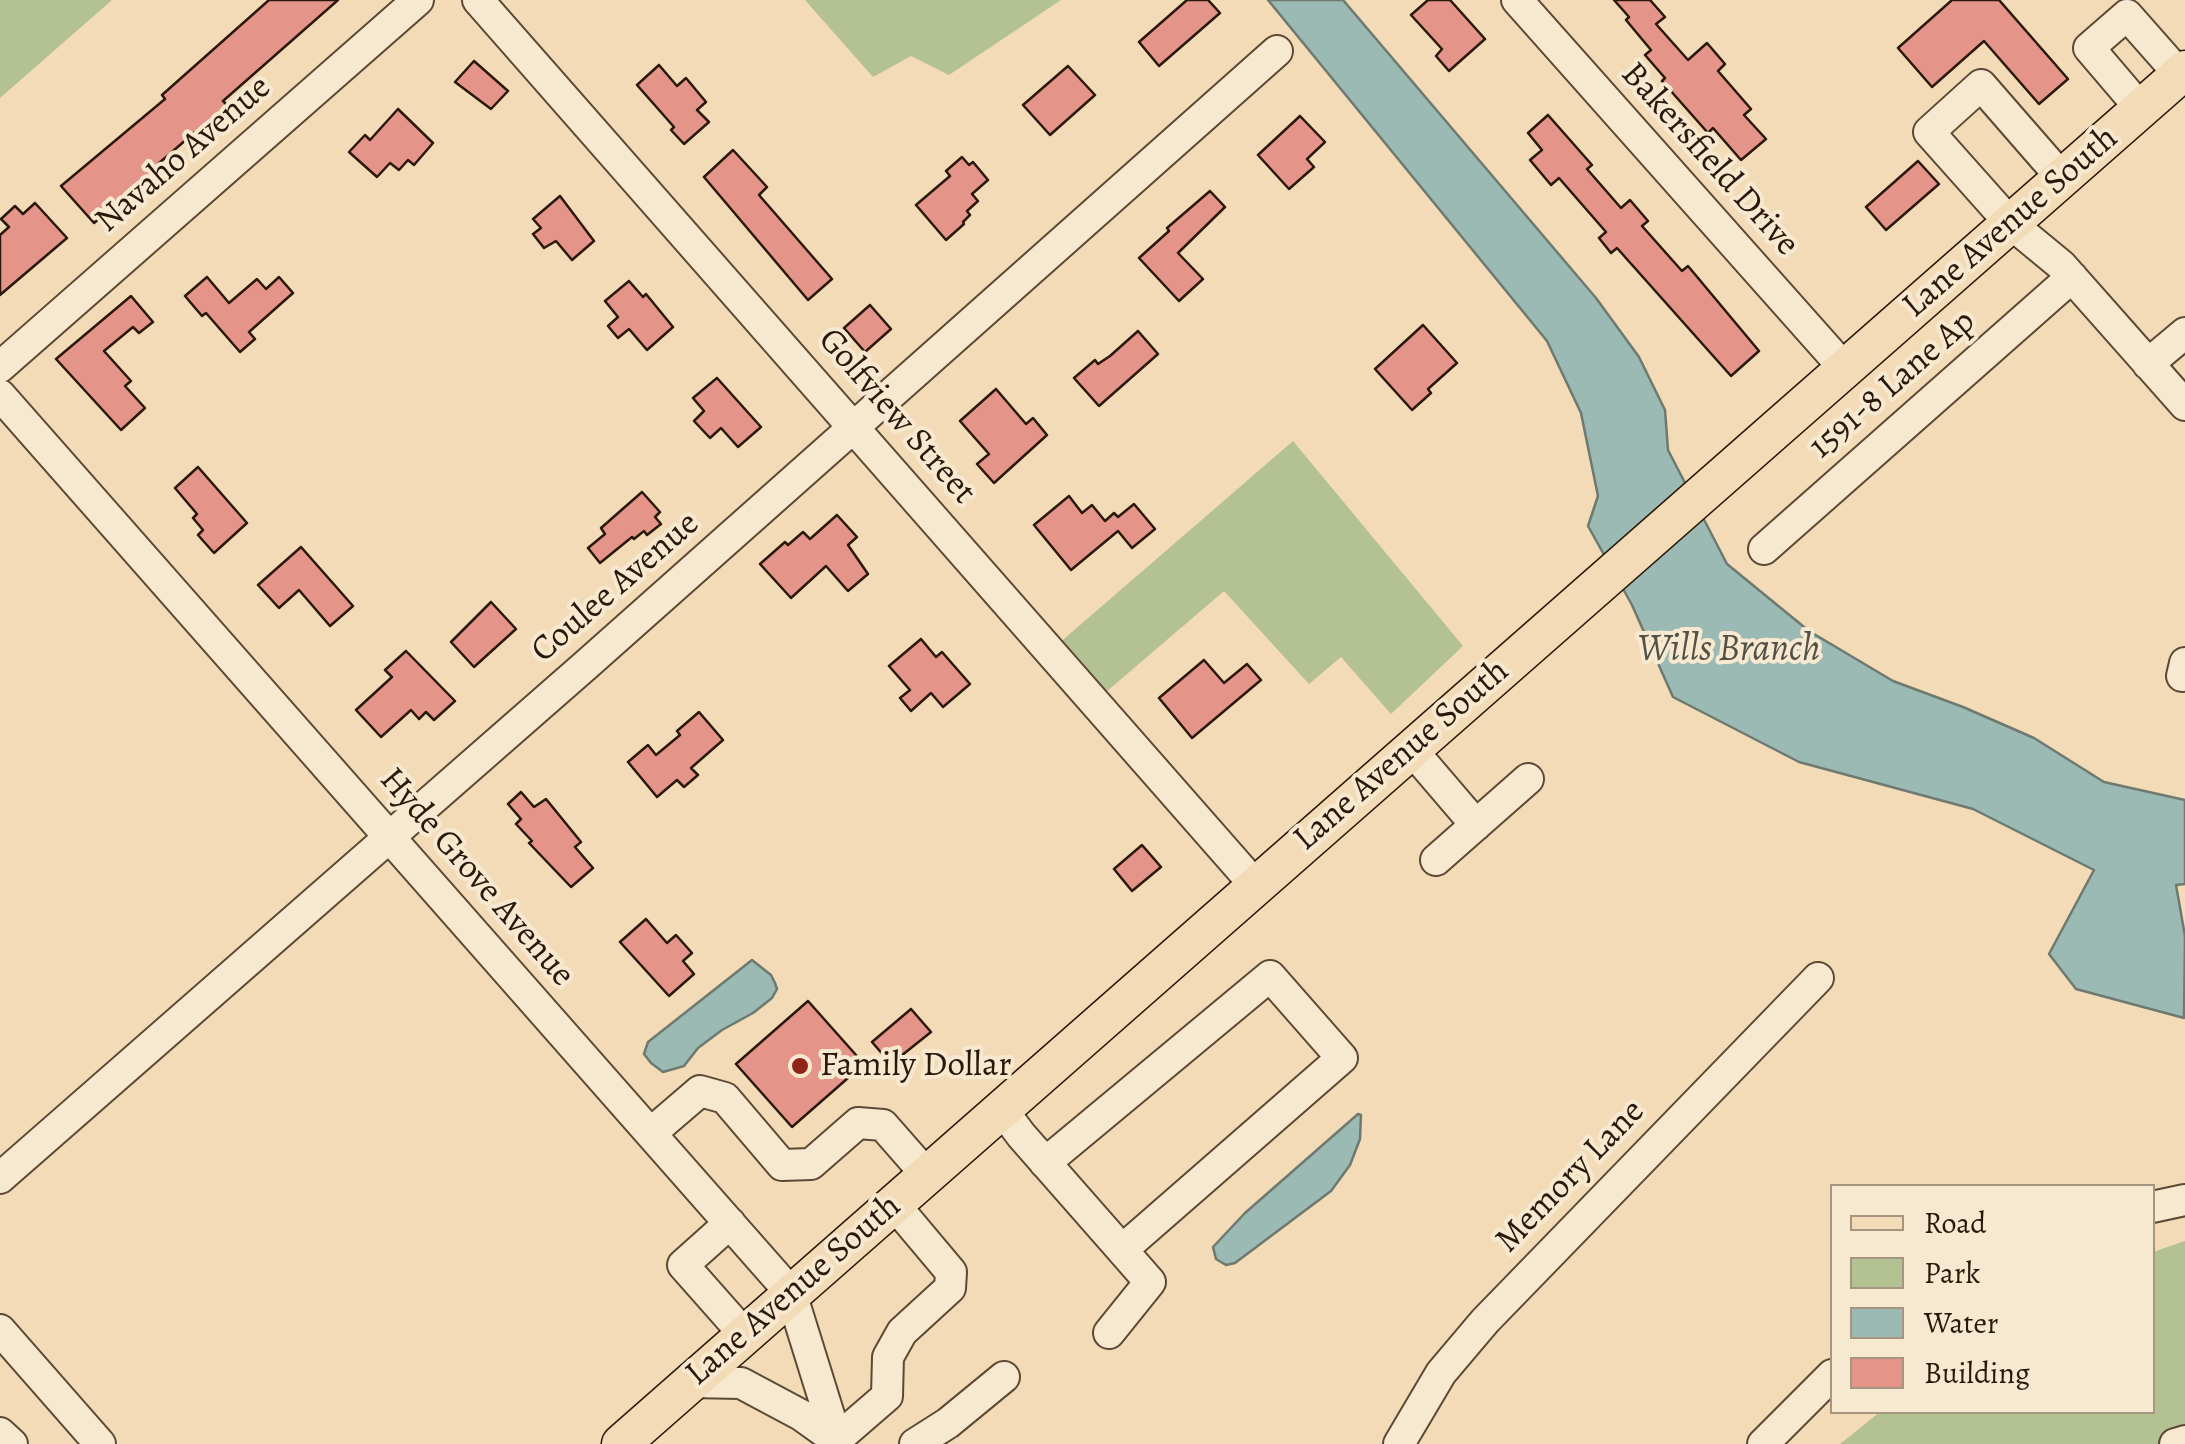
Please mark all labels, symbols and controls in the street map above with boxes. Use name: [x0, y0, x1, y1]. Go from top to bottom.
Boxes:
street label: Bakersfield Drive: [1611, 54, 1807, 266]
street label: Navaho Avenue: [88, 67, 280, 243]
street label: Lane Avenue South: [1895, 118, 2127, 328]
street label: 1591-8 Lane Ap: [1801, 302, 1985, 468]
street label: Golfview Street: [808, 321, 984, 513]
street label: Coulee Avenue: [523, 504, 709, 672]
water label: Wills Branch: [1638, 628, 1820, 674]
street label: Lane Avenue South: [1286, 651, 1518, 861]
street label: Hyde Grove Avenue: [370, 760, 582, 996]
place label: Family Dollar: [820, 1045, 1012, 1087]
marker: Family Dollar: [789, 1055, 811, 1077]
street label: Memory Lane: [1488, 1092, 1654, 1262]
legend: [1830, 1184, 2155, 1414]
street label: Lane Avenue South: [678, 1186, 910, 1396]
text: Road: [1924, 1203, 1986, 1243]
text: Park: [1924, 1253, 1980, 1293]
text: Water: [1924, 1303, 1998, 1343]
text: Building: [1924, 1353, 2030, 1393]

